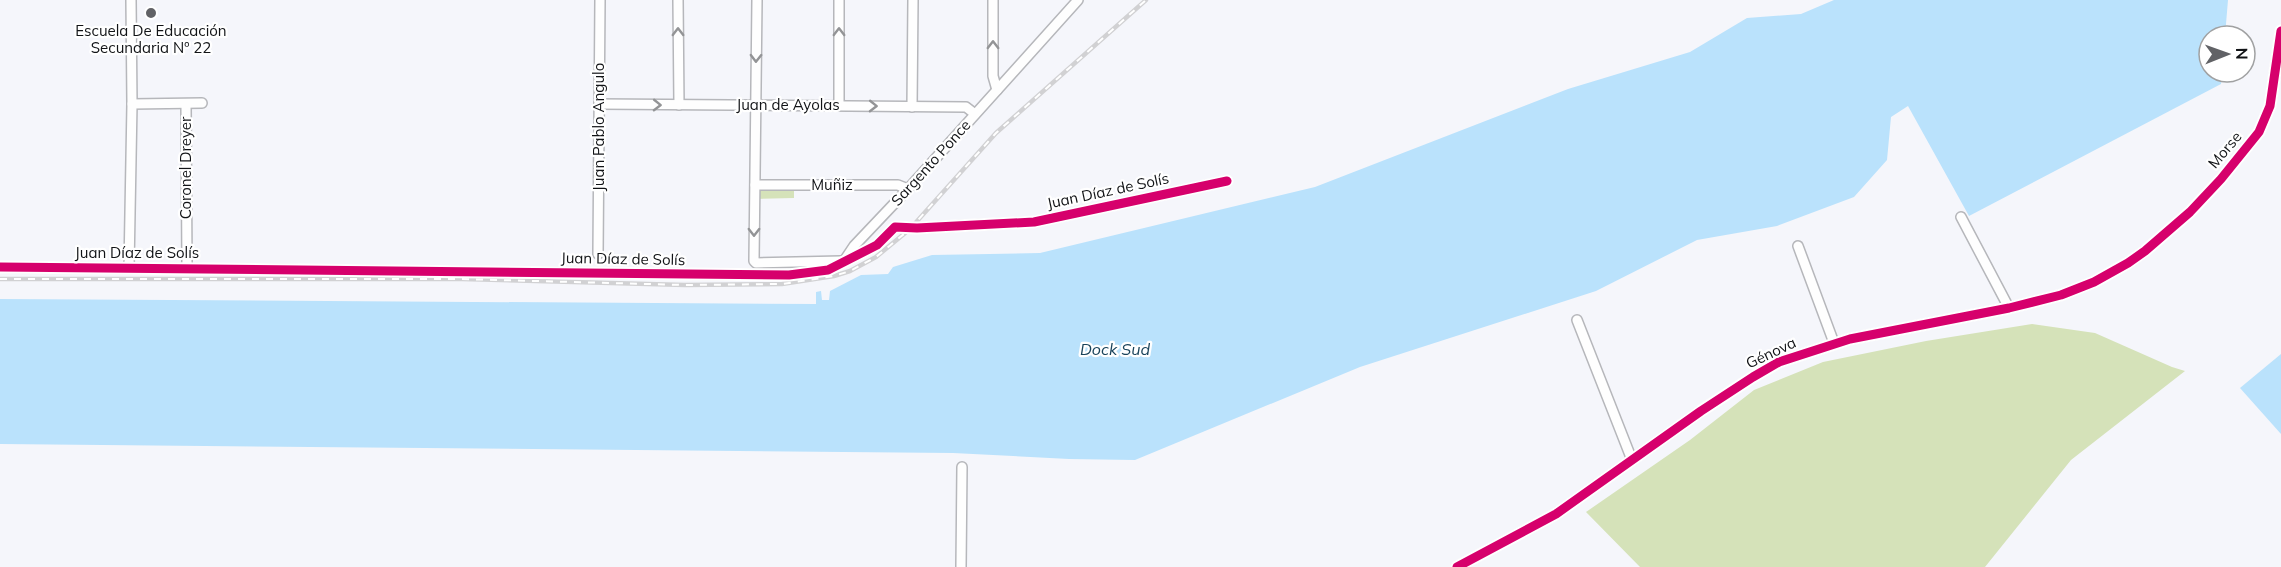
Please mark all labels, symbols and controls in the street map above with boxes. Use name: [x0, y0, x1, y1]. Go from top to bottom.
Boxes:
marker: Escuela De Educación Secundaria Nº 22: [144, 6, 158, 20]
place label: Escuela De Educación Secundaria Nº 22: [75, 21, 227, 57]
north arrow: [2197, 24, 2257, 84]
one-way arrow: [672, 27, 684, 36]
one-way arrow: [833, 27, 845, 36]
one-way arrow: [987, 41, 999, 50]
text: N: [2232, 48, 2252, 60]
one-way arrow: [750, 54, 763, 63]
street label: Juan Pablo Angulo: [589, 63, 608, 191]
street label: Juan de Ayolas: [736, 95, 840, 114]
one-way arrow: [653, 99, 662, 111]
one-way arrow: [869, 100, 878, 112]
street label: Coronel Dreyer: [176, 116, 195, 219]
street label: Sargento Ponce: [887, 116, 974, 210]
street label: Morse: [2204, 127, 2246, 172]
street label: Juan Díaz de Solís: [1045, 168, 1171, 213]
street label: Muñiz: [811, 175, 853, 194]
one-way arrow: [748, 227, 760, 236]
street label: Juan Díaz de Solís: [75, 243, 199, 262]
street label: Juan Díaz de Solís: [561, 248, 685, 269]
street label: Génova: [1743, 333, 1799, 372]
water label: Dock Sud: [1080, 339, 1151, 359]

